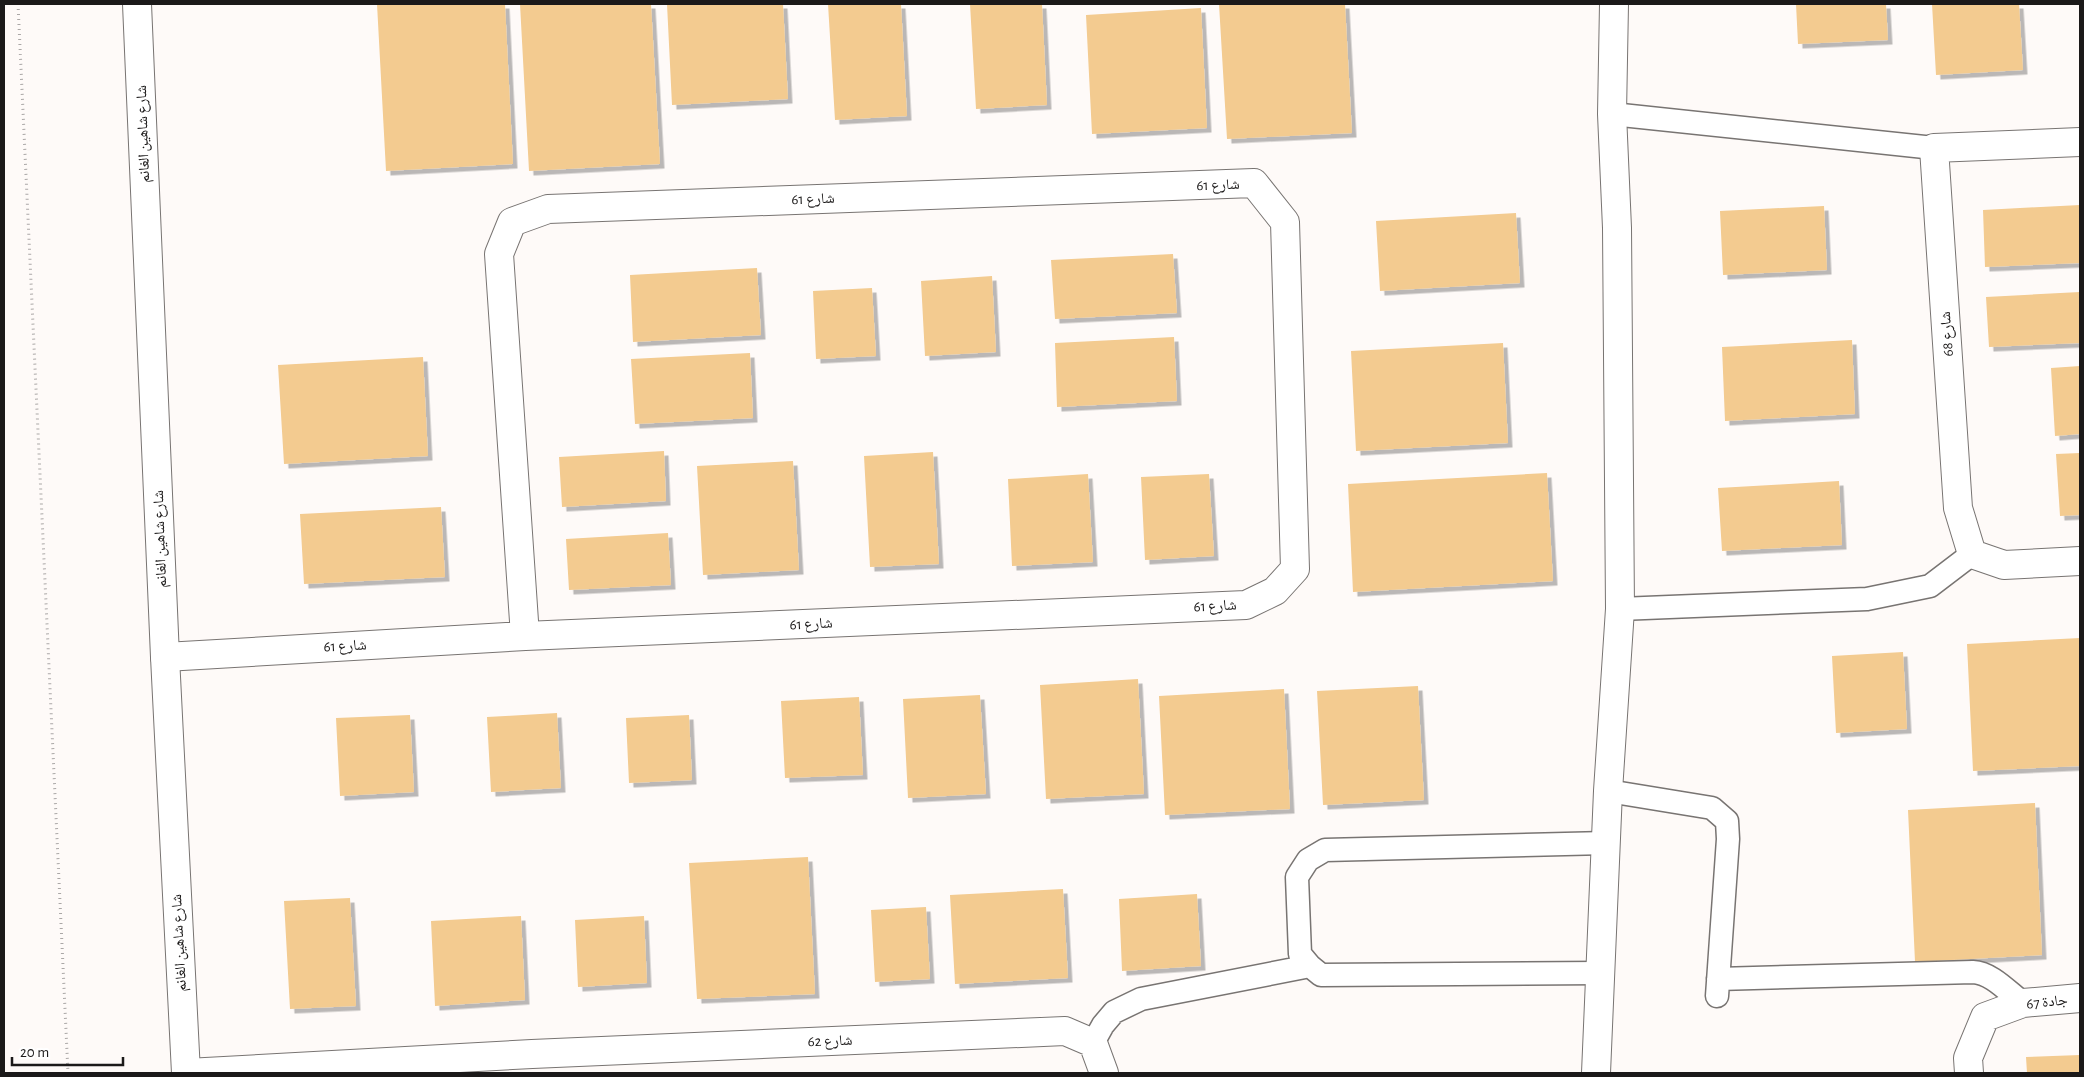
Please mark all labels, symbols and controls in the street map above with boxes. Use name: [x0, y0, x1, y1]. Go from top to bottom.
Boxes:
street label: شارع شاهين الغانم: [134, 85, 154, 183]
street label: شارع 61: [1196, 177, 1240, 195]
street label: شارع 61: [791, 191, 835, 209]
street label: شارع 68: [1938, 311, 1958, 357]
street label: شارع شاهين الغانم: [151, 490, 171, 588]
street label: شارع 61: [1193, 597, 1237, 617]
street label: شارع 61: [789, 615, 833, 635]
street label: شارع 61: [323, 637, 367, 657]
street label: شارع شاهين الغانم: [169, 894, 191, 992]
street label: جادة 67: [2026, 992, 2069, 1012]
street label: شارع 62: [807, 1033, 853, 1051]
scale bar: [12, 1034, 124, 1066]
text: 20 m: [20, 1045, 49, 1060]

